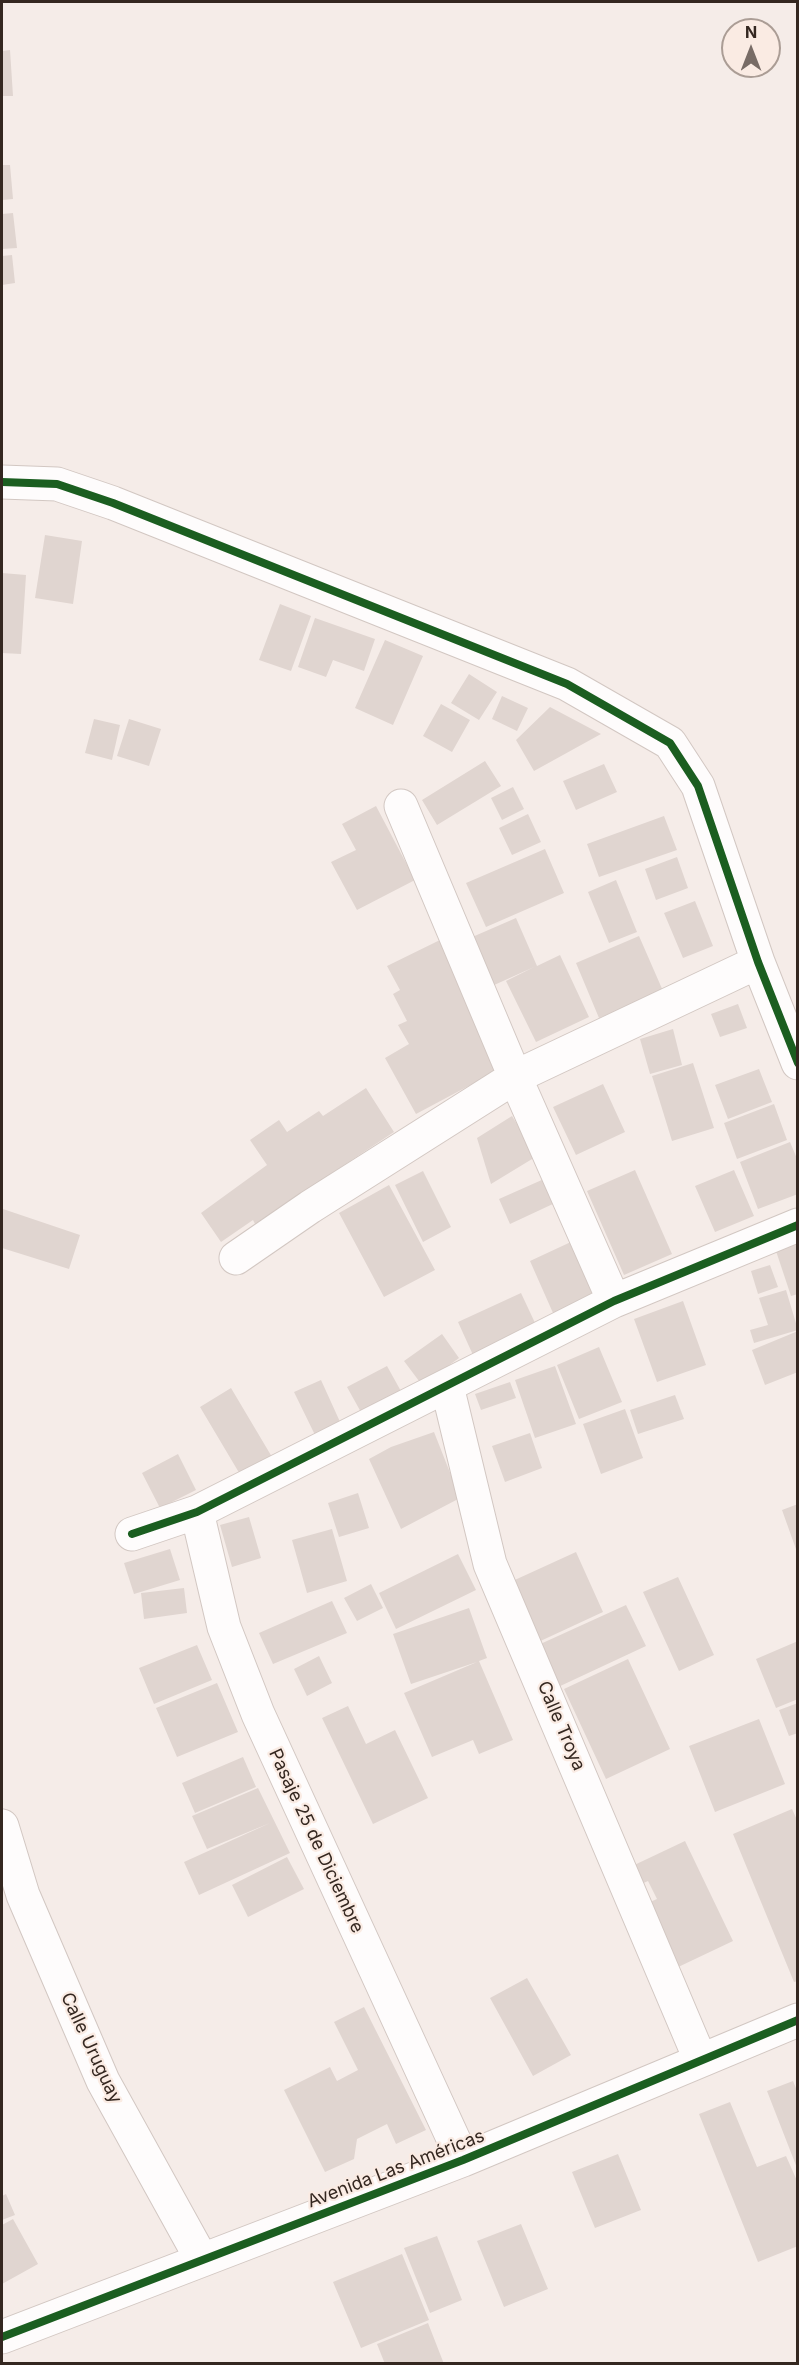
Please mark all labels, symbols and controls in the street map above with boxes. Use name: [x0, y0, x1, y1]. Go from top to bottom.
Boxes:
north arrow: [721, 18, 781, 78]
text: N: [745, 22, 757, 42]
street label: Calle Troya: [532, 1678, 590, 1774]
street label: Pasaje 25 de Diciembre: [264, 1745, 368, 1937]
street label: Calle Uruguay: [56, 1989, 126, 2107]
street label: Avenida Las Américas: [305, 2125, 487, 2213]

